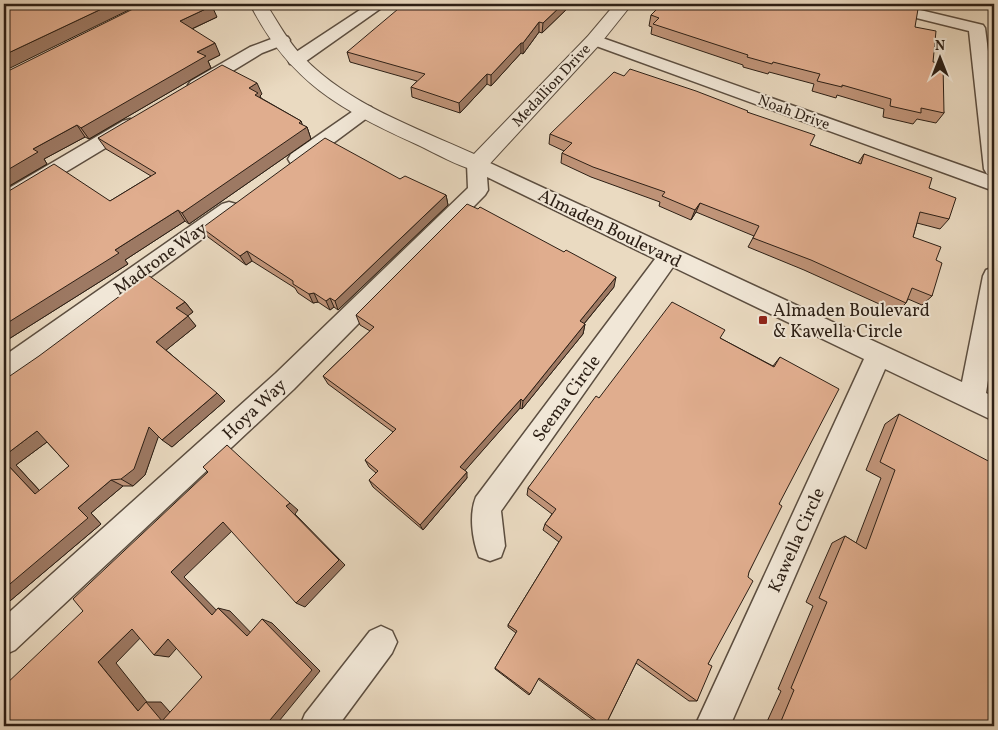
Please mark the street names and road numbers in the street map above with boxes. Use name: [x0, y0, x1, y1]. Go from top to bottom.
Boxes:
street label: Medallion Drive: [508, 40, 596, 132]
street label: Noah Drive: [755, 91, 832, 136]
street label: Almaden Boulevard: [533, 184, 685, 275]
street label: Madrone Way: [109, 217, 213, 302]
street label: Seema Circle: [527, 350, 607, 447]
street label: Hoya Way: [217, 374, 293, 446]
street label: Kawella Circle: [763, 484, 832, 597]

